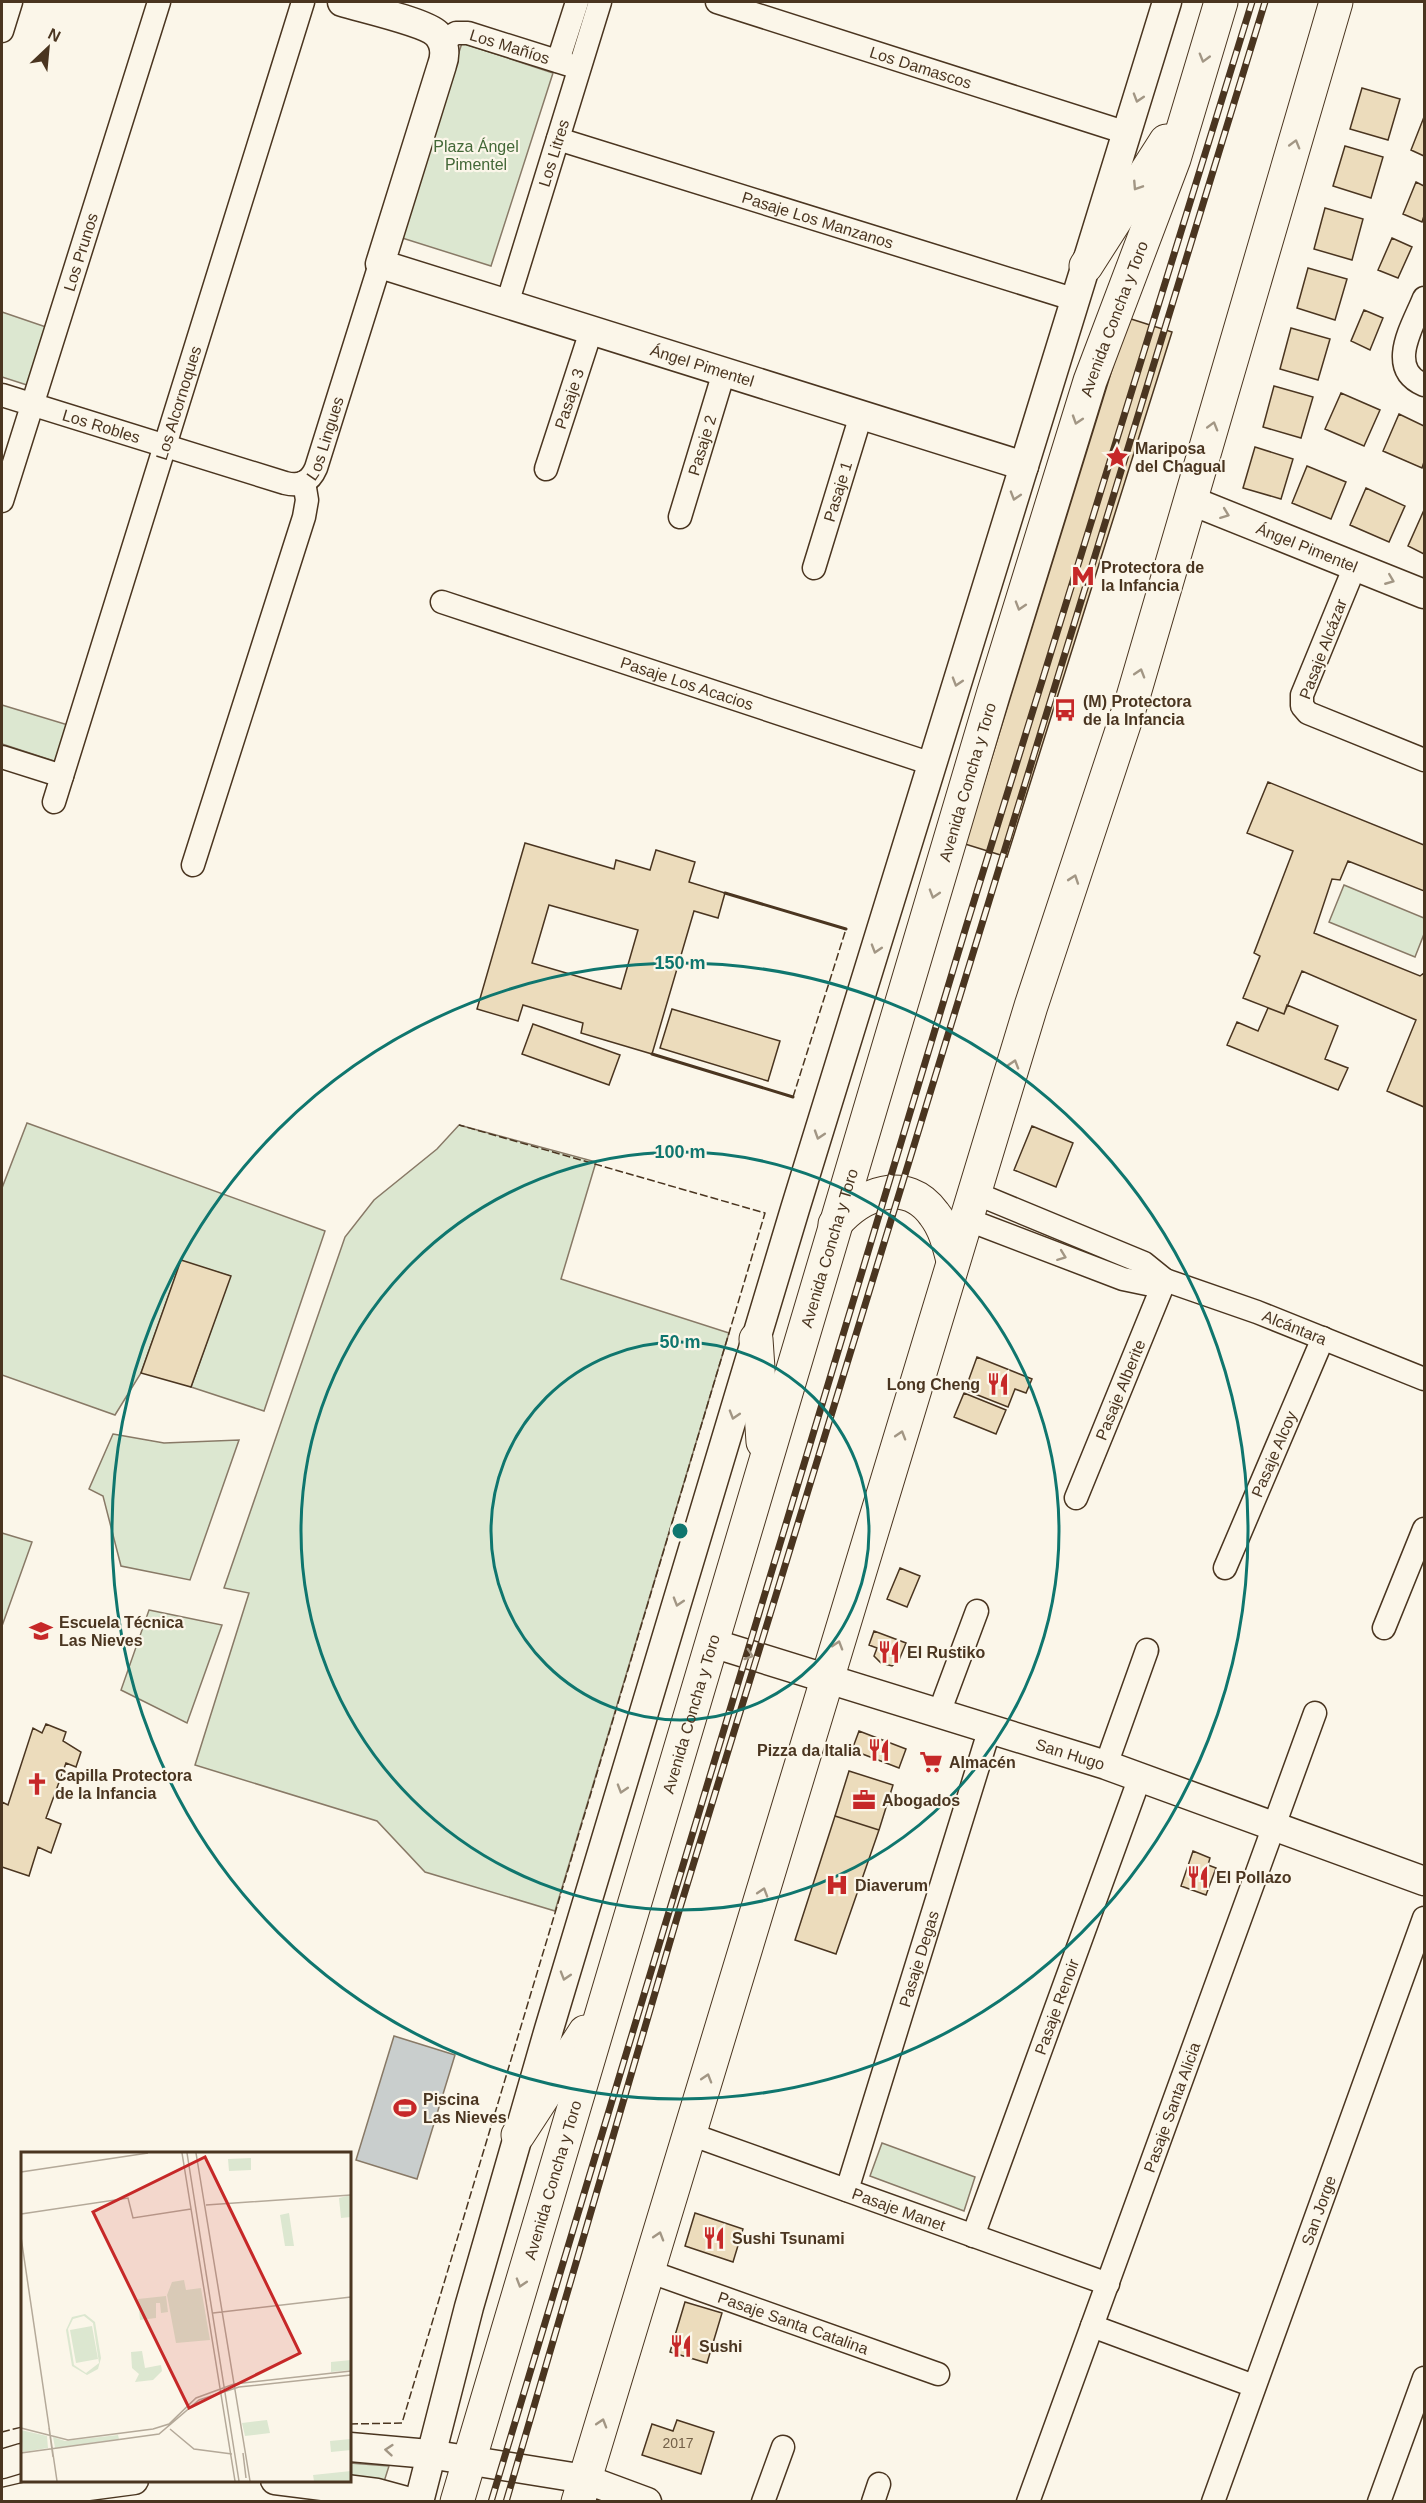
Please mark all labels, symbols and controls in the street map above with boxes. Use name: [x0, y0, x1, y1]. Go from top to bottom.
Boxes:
north arrow: [18, 18, 78, 78]
text: N: [45, 25, 63, 45]
street label: Los Mañíos: [468, 26, 552, 67]
street label: Los Damascos: [868, 43, 974, 91]
one-way arrow: [1199, 52, 1211, 63]
one-way arrow: [1133, 92, 1145, 103]
street label: Los Litres: [535, 117, 572, 189]
park label: Plaza Ángel Pimentel: [433, 137, 519, 173]
one-way arrow: [1288, 139, 1300, 150]
one-way arrow: [1133, 180, 1145, 190]
street label: Pasaje Los Manzanos: [740, 188, 895, 251]
street label: Los Prunos: [60, 211, 101, 293]
street label: Avenida Concha y Toro: [1077, 239, 1151, 399]
street label: Ángel Pimentel: [648, 340, 756, 389]
street label: Los Alcornoques: [153, 344, 204, 462]
street label: Pasaje 3: [551, 366, 587, 431]
street label: Los Lingues: [303, 394, 346, 483]
street label: Los Robles: [61, 406, 142, 446]
street label: Pasaje 2: [685, 413, 719, 478]
one-way arrow: [1072, 414, 1085, 425]
one-way arrow: [1206, 421, 1218, 432]
place label: Mariposa del Chagual: [1135, 440, 1226, 475]
place icon: Mariposa del Chagual: [1104, 444, 1130, 470]
street label: Pasaje 1: [820, 459, 855, 524]
one-way arrow: [1010, 490, 1022, 501]
one-way arrow: [1219, 507, 1229, 520]
street label: Ángel Pimentel: [1254, 518, 1360, 575]
place label: Protectora de la Infancia: [1101, 559, 1204, 594]
metro station icon: Protectora de la Infancia: [1070, 563, 1096, 589]
one-way arrow: [1384, 573, 1395, 585]
street label: Pasaje Alcázar: [1296, 596, 1350, 701]
one-way arrow: [1015, 600, 1027, 611]
street label: Pasaje Los Acacios: [618, 653, 756, 713]
one-way arrow: [1133, 668, 1145, 679]
one-way arrow: [952, 676, 964, 687]
place label: (M) Protectora de la Infancia: [1083, 693, 1192, 728]
bus stop icon: (M) Protectora de la Infancia: [1052, 697, 1078, 723]
street label: Avenida Concha y Toro: [936, 700, 999, 864]
one-way arrow: [1067, 874, 1080, 885]
one-way arrow: [929, 888, 941, 899]
one-way arrow: [871, 943, 883, 954]
text: 150 m: [654, 953, 706, 973]
one-way arrow: [1007, 1059, 1019, 1070]
one-way arrow: [813, 1129, 826, 1140]
text: 100 m: [654, 1142, 706, 1162]
street label: Avenida Concha y Toro: [797, 1166, 861, 1330]
one-way arrow: [1056, 1249, 1067, 1261]
street label: Alcántara: [1260, 1307, 1329, 1348]
text: 50 m: [659, 1332, 701, 1352]
street label: Pasaje Alberite: [1092, 1337, 1148, 1442]
restaurant icon: Long Cheng: [985, 1371, 1011, 1397]
place label: Long Cheng: [887, 1376, 980, 1393]
street label: Pasaje Alcoy: [1248, 1408, 1299, 1499]
one-way arrow: [729, 1409, 741, 1420]
one-way arrow: [894, 1431, 906, 1441]
centre of rings: [670, 1521, 690, 1541]
one-way arrow: [673, 1596, 685, 1607]
place label: Escuela Técnica Las Nieves: [59, 1614, 184, 1649]
school or university icon: Escuela Técnica Las Nieves: [28, 1618, 54, 1644]
street label: Avenida Concha y Toro: [659, 1632, 722, 1795]
restaurant icon: El Rustiko: [876, 1639, 902, 1665]
one-way arrow: [831, 1640, 843, 1651]
place label: El Rustiko: [907, 1644, 985, 1661]
one-way arrow: [743, 1648, 754, 1661]
street label: San Hugo: [1034, 1735, 1107, 1773]
restaurant icon: Pizza da Italia: [866, 1737, 892, 1763]
place label: Pizza da Italia: [757, 1742, 861, 1759]
supermarket icon: Almacén: [918, 1749, 944, 1775]
place label: Almacén: [949, 1754, 1016, 1771]
place label: Capilla Protectora de la Infancia: [55, 1767, 192, 1802]
church icon: Capilla Protectora de la Infancia: [24, 1771, 50, 1797]
one-way arrow: [617, 1783, 629, 1794]
office icon: Abogados: [851, 1787, 877, 1813]
place label: Abogados: [882, 1792, 960, 1809]
restaurant icon: El Pollazo: [1185, 1864, 1211, 1890]
place label: El Pollazo: [1216, 1869, 1292, 1886]
hospital icon: Diaverum: [824, 1872, 850, 1898]
place label: Diaverum: [855, 1877, 928, 1894]
one-way arrow: [756, 1887, 768, 1898]
street label: Pasaje Degas: [896, 1909, 941, 2009]
street label: Pasaje Renoir: [1031, 1956, 1082, 2057]
one-way arrow: [560, 1970, 572, 1980]
street label: Pasaje Santa Alicia: [1140, 2040, 1203, 2175]
one-way arrow: [700, 2074, 712, 2084]
place label: Piscina Las Nieves: [423, 2091, 507, 2126]
sports icon: Piscina Las Nieves: [392, 2095, 418, 2121]
street label: Avenida Concha y Toro: [521, 2098, 584, 2261]
inset map: [21, 2152, 351, 2482]
street label: San Jorge: [1298, 2173, 1339, 2248]
street label: Pasaje Manet: [850, 2184, 948, 2234]
restaurant icon: Sushi Tsunami: [701, 2225, 727, 2251]
place label: Sushi Tsunami: [732, 2230, 845, 2247]
one-way arrow: [652, 2231, 664, 2242]
one-way arrow: [516, 2278, 529, 2288]
street label: Pasaje Santa Catalina: [716, 2288, 871, 2357]
restaurant icon: Sushi: [668, 2333, 694, 2359]
place label: Sushi: [699, 2338, 743, 2355]
one-way arrow: [595, 2418, 607, 2429]
house number: 2017: [662, 2435, 694, 2451]
one-way arrow: [385, 2444, 394, 2457]

